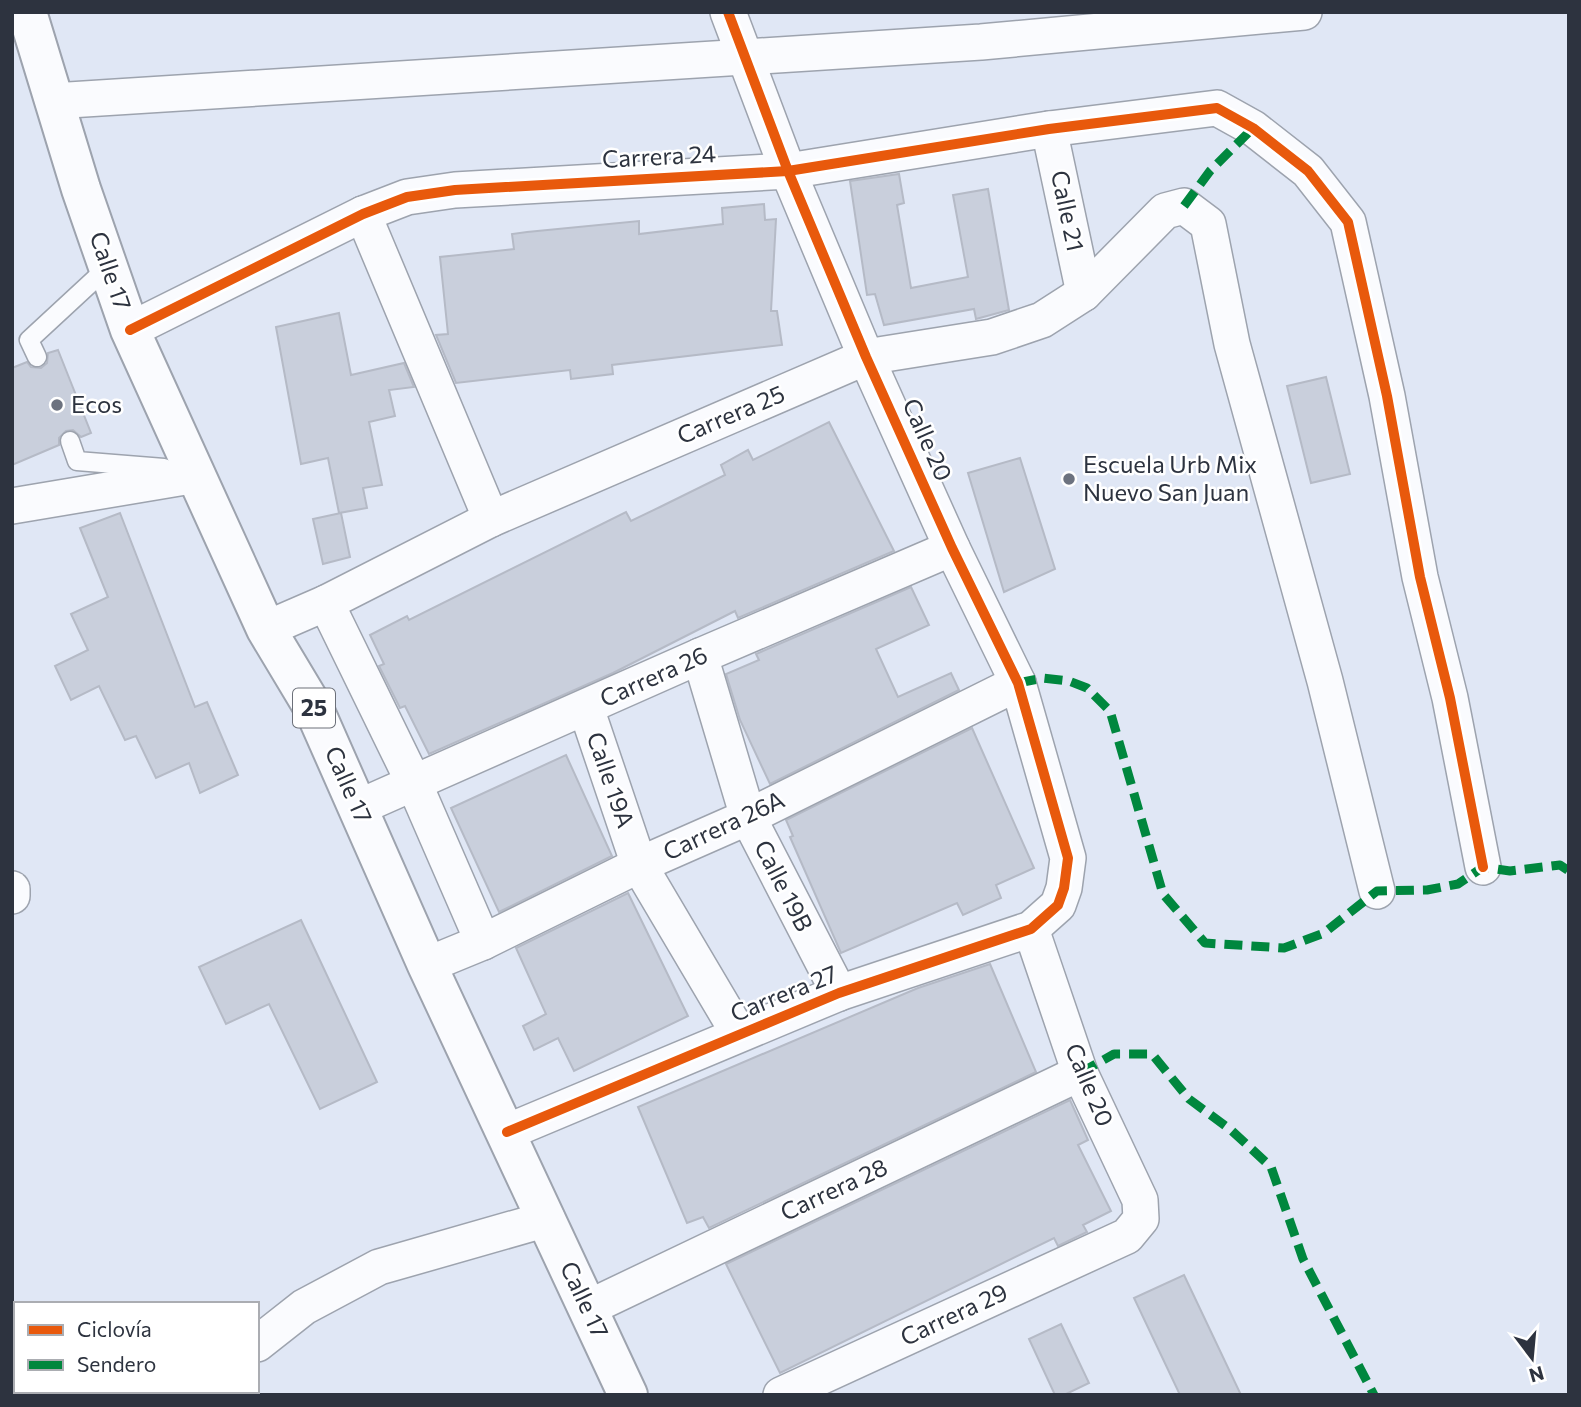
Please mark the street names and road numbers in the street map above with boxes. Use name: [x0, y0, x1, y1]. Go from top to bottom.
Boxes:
street label: Carrera 24: [601, 138, 717, 173]
street label: Calle 21: [1046, 168, 1091, 254]
street label: Calle 17: [84, 227, 138, 314]
street label: Carrera 25: [672, 378, 789, 449]
street label: Calle 20: [897, 394, 959, 485]
street label: Carrera 26: [595, 639, 712, 712]
road number: 25: [293, 688, 335, 728]
street label: Calle 19A: [582, 728, 641, 831]
street label: Calle 17: [320, 741, 379, 827]
street label: Carrera 26A: [658, 784, 789, 865]
street label: Calle 19B: [749, 835, 820, 936]
street label: Carrera 27: [726, 958, 841, 1027]
street label: Calle 20: [1060, 1039, 1121, 1130]
street label: Carrera 28: [775, 1151, 891, 1226]
street label: Calle 17: [555, 1256, 616, 1342]
street label: Carrera 29: [895, 1276, 1011, 1351]

